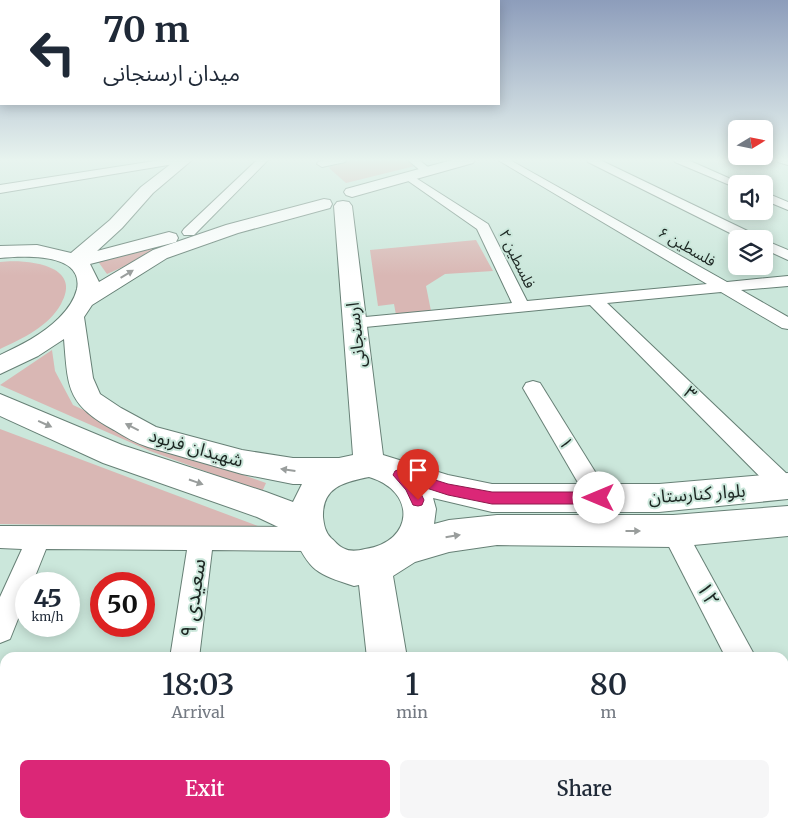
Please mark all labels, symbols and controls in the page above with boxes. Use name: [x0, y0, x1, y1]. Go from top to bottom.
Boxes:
text: 70 m: [103, 8, 190, 52]
icon: left: [20, 20, 85, 85]
text: میدان ارسنجانی: [103, 59, 240, 87]
north arrow: [728, 120, 772, 165]
map controls: [728, 120, 773, 275]
button: sound: [728, 175, 773, 220]
street label: فلسطین ۶: [655, 223, 720, 271]
street label: فلسطین ۲: [495, 226, 540, 292]
button: layers: [728, 230, 773, 275]
one-way arrow: [120, 270, 133, 279]
street label: ارسنجانی: [341, 301, 370, 369]
street label: ۳: [679, 381, 702, 404]
one-way arrow: [38, 420, 52, 428]
one-way arrow: [125, 423, 139, 432]
street label: شهيدان فربود: [146, 423, 246, 472]
street label: ۱: [554, 432, 579, 453]
pin: [397, 449, 439, 500]
icon: arrive: [404, 456, 432, 484]
one-way arrow: [280, 466, 296, 474]
position arrow: [572, 471, 624, 523]
one-way arrow: [189, 479, 204, 486]
street label: بلوار کنارستان: [648, 479, 746, 508]
one-way arrow: [625, 527, 641, 535]
one-way arrow: [446, 531, 462, 539]
street label: سعیدی ۹: [174, 557, 211, 639]
speed limit sign: 50: [90, 572, 155, 637]
street label: ۱۲: [691, 577, 726, 611]
text: 45: [33, 582, 62, 614]
text: km/h: [32, 609, 63, 624]
text: 18:03: [162, 665, 234, 703]
text: 1: [405, 665, 419, 703]
text: 80: [590, 665, 627, 703]
text: Arrival: [171, 702, 225, 722]
text: min: [396, 702, 428, 722]
text: m: [600, 702, 616, 722]
button: Exit: [20, 760, 390, 818]
button: Share: [400, 760, 769, 818]

